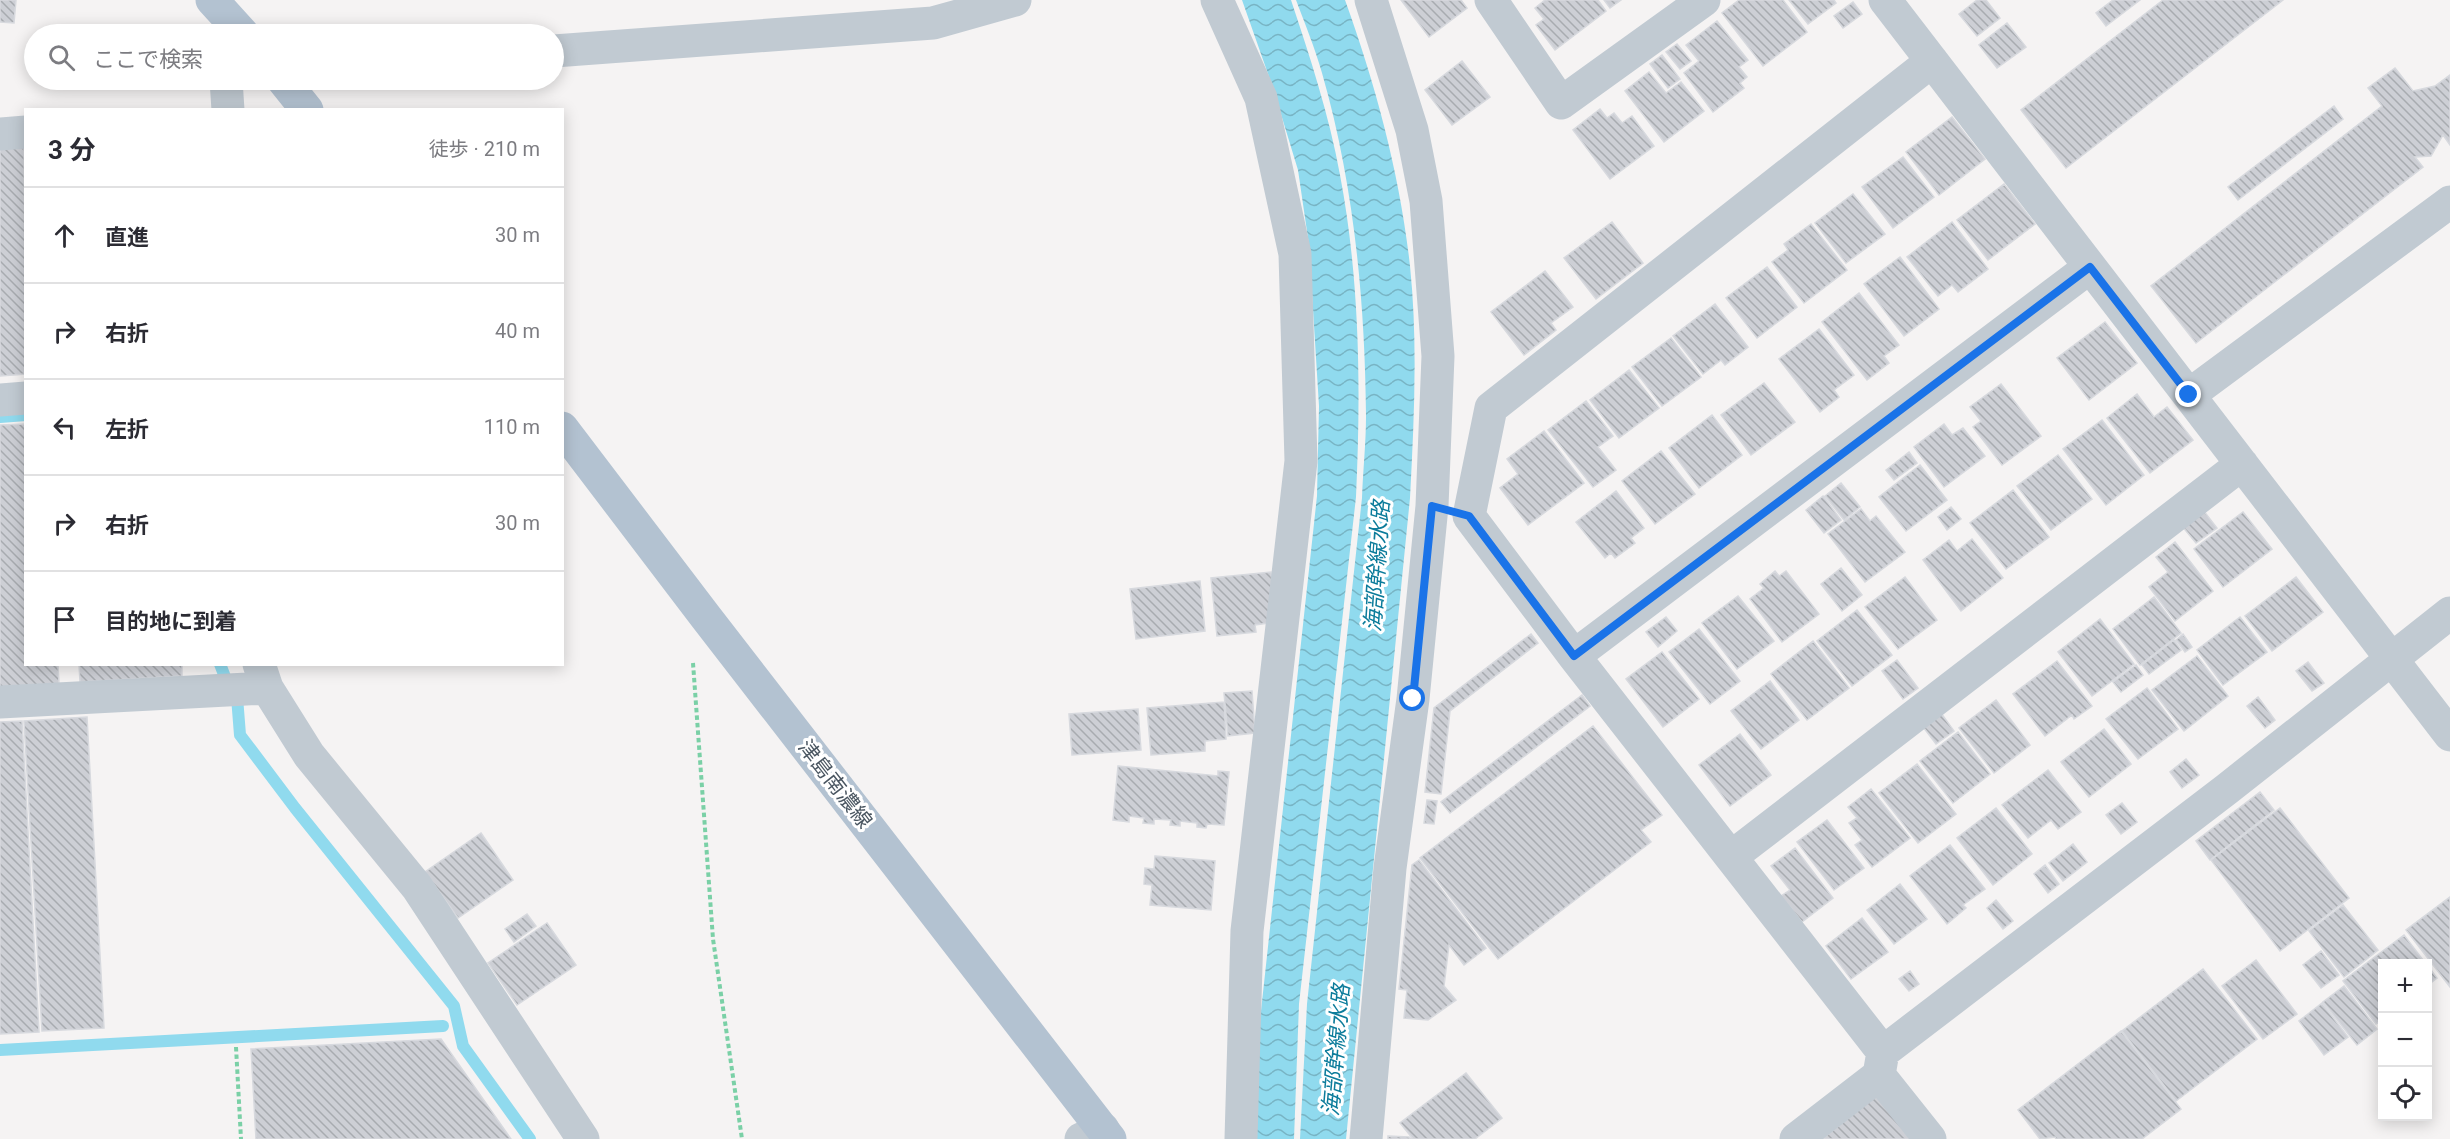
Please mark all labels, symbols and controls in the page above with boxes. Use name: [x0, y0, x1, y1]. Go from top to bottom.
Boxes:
search box: [24, 24, 564, 90]
icon: search: [45, 41, 78, 74]
text: ここで検索: [93, 47, 203, 72]
text: 3 分: [48, 135, 95, 165]
text: 徒歩 · 210 m: [429, 137, 540, 161]
icon: ahead: [48, 219, 81, 252]
text: 30 m: [495, 223, 540, 247]
text: 直進: [105, 225, 149, 250]
icon: right: [48, 315, 81, 348]
text: 40 m: [495, 319, 540, 343]
text: 右折: [105, 321, 149, 346]
route end: [2175, 381, 2201, 407]
icon: left: [48, 411, 81, 444]
text: 110 m: [484, 415, 540, 439]
text: 左折: [105, 417, 149, 442]
water label: 海部幹線水路: [1360, 497, 1394, 633]
icon: right: [48, 507, 81, 540]
text: 30 m: [495, 511, 540, 535]
text: 右折: [105, 513, 149, 538]
icon: arrive: [48, 603, 81, 636]
text: 目的地に到着: [105, 609, 237, 634]
route start: [1399, 685, 1425, 711]
street label: 津島南濃線: [793, 735, 877, 833]
map controls: [2378, 959, 2432, 1121]
button: +: [2378, 959, 2432, 1013]
water label: 海部幹線水路: [1318, 981, 1354, 1117]
button: −: [2378, 1013, 2432, 1067]
button: locate: [2378, 1067, 2432, 1121]

